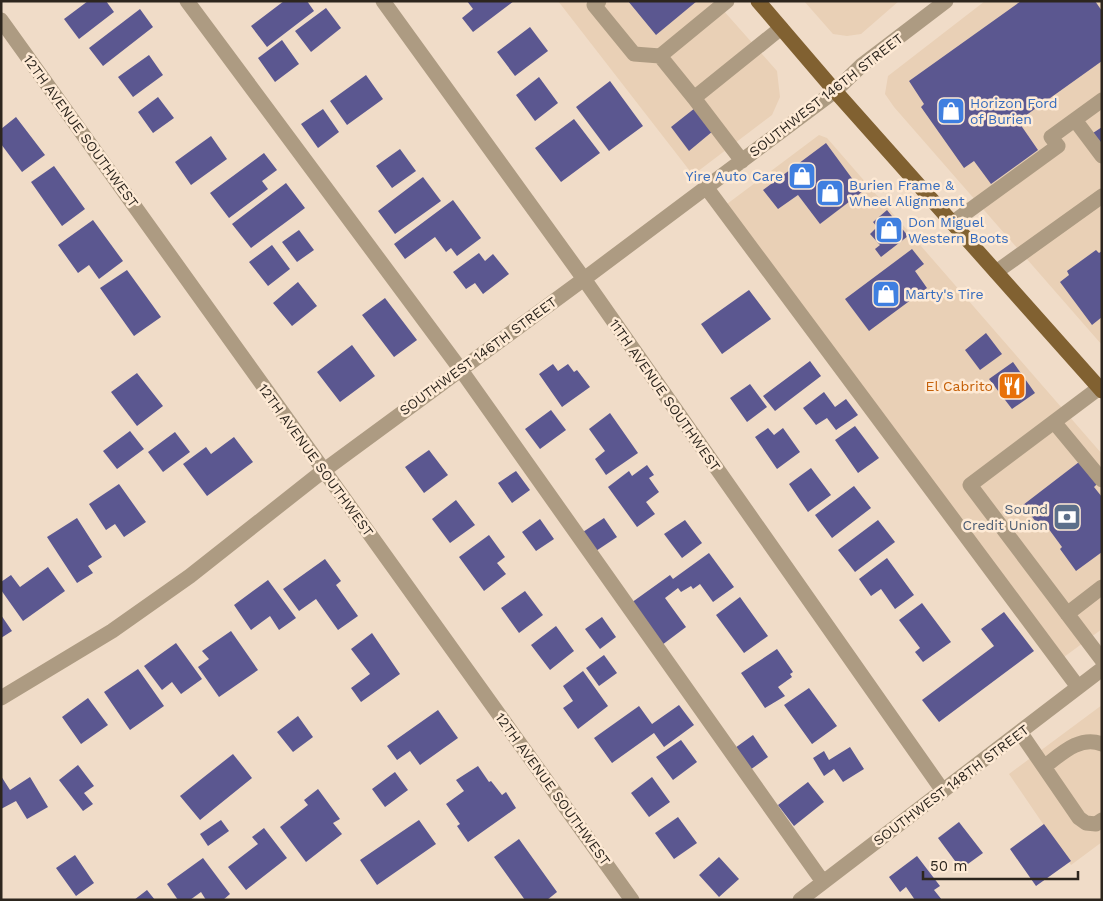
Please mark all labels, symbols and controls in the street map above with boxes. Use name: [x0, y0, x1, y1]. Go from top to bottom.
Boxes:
street label: SOUTHWEST 146TH STREET: [746, 30, 906, 160]
street label: 12TH AVENUE SOUTHWEST: [20, 52, 142, 211]
place label: Horizon Ford of Burien: [970, 95, 1058, 127]
shop icon: Horizon Ford of Burien: [936, 96, 966, 126]
shop icon: Yire Auto Care: [787, 161, 817, 191]
place label: Yire Auto Care: [686, 168, 783, 184]
place label: Burien Frame & Wheel Alignment: [849, 177, 965, 209]
shop icon: Burien Frame & Wheel Alignment: [815, 178, 845, 208]
place label: Don Miguel Western Boots: [908, 214, 1009, 246]
shop icon: Don Miguel Western Boots: [874, 215, 904, 245]
shop icon: Marty's Tire: [871, 279, 901, 309]
place label: Marty's Tire: [905, 286, 984, 302]
street label: SOUTHWEST 146TH STREET: [396, 293, 560, 418]
street label: 11TH AVENUE SOUTHWEST: [606, 316, 724, 474]
restaurant icon: El Cabrito: [997, 371, 1027, 401]
place label: El Cabrito: [925, 378, 993, 394]
street label: 12TH AVENUE SOUTHWEST: [255, 381, 377, 540]
place label: Sound Credit Union: [962, 501, 1048, 533]
bank icon: Sound Credit Union: [1052, 502, 1082, 532]
street label: 12TH AVENUE SOUTHWEST: [492, 710, 614, 869]
street label: SOUTHWEST 148TH STREET: [870, 721, 1032, 849]
scale bar: [923, 848, 1078, 880]
text: 50 m: [930, 857, 967, 875]

